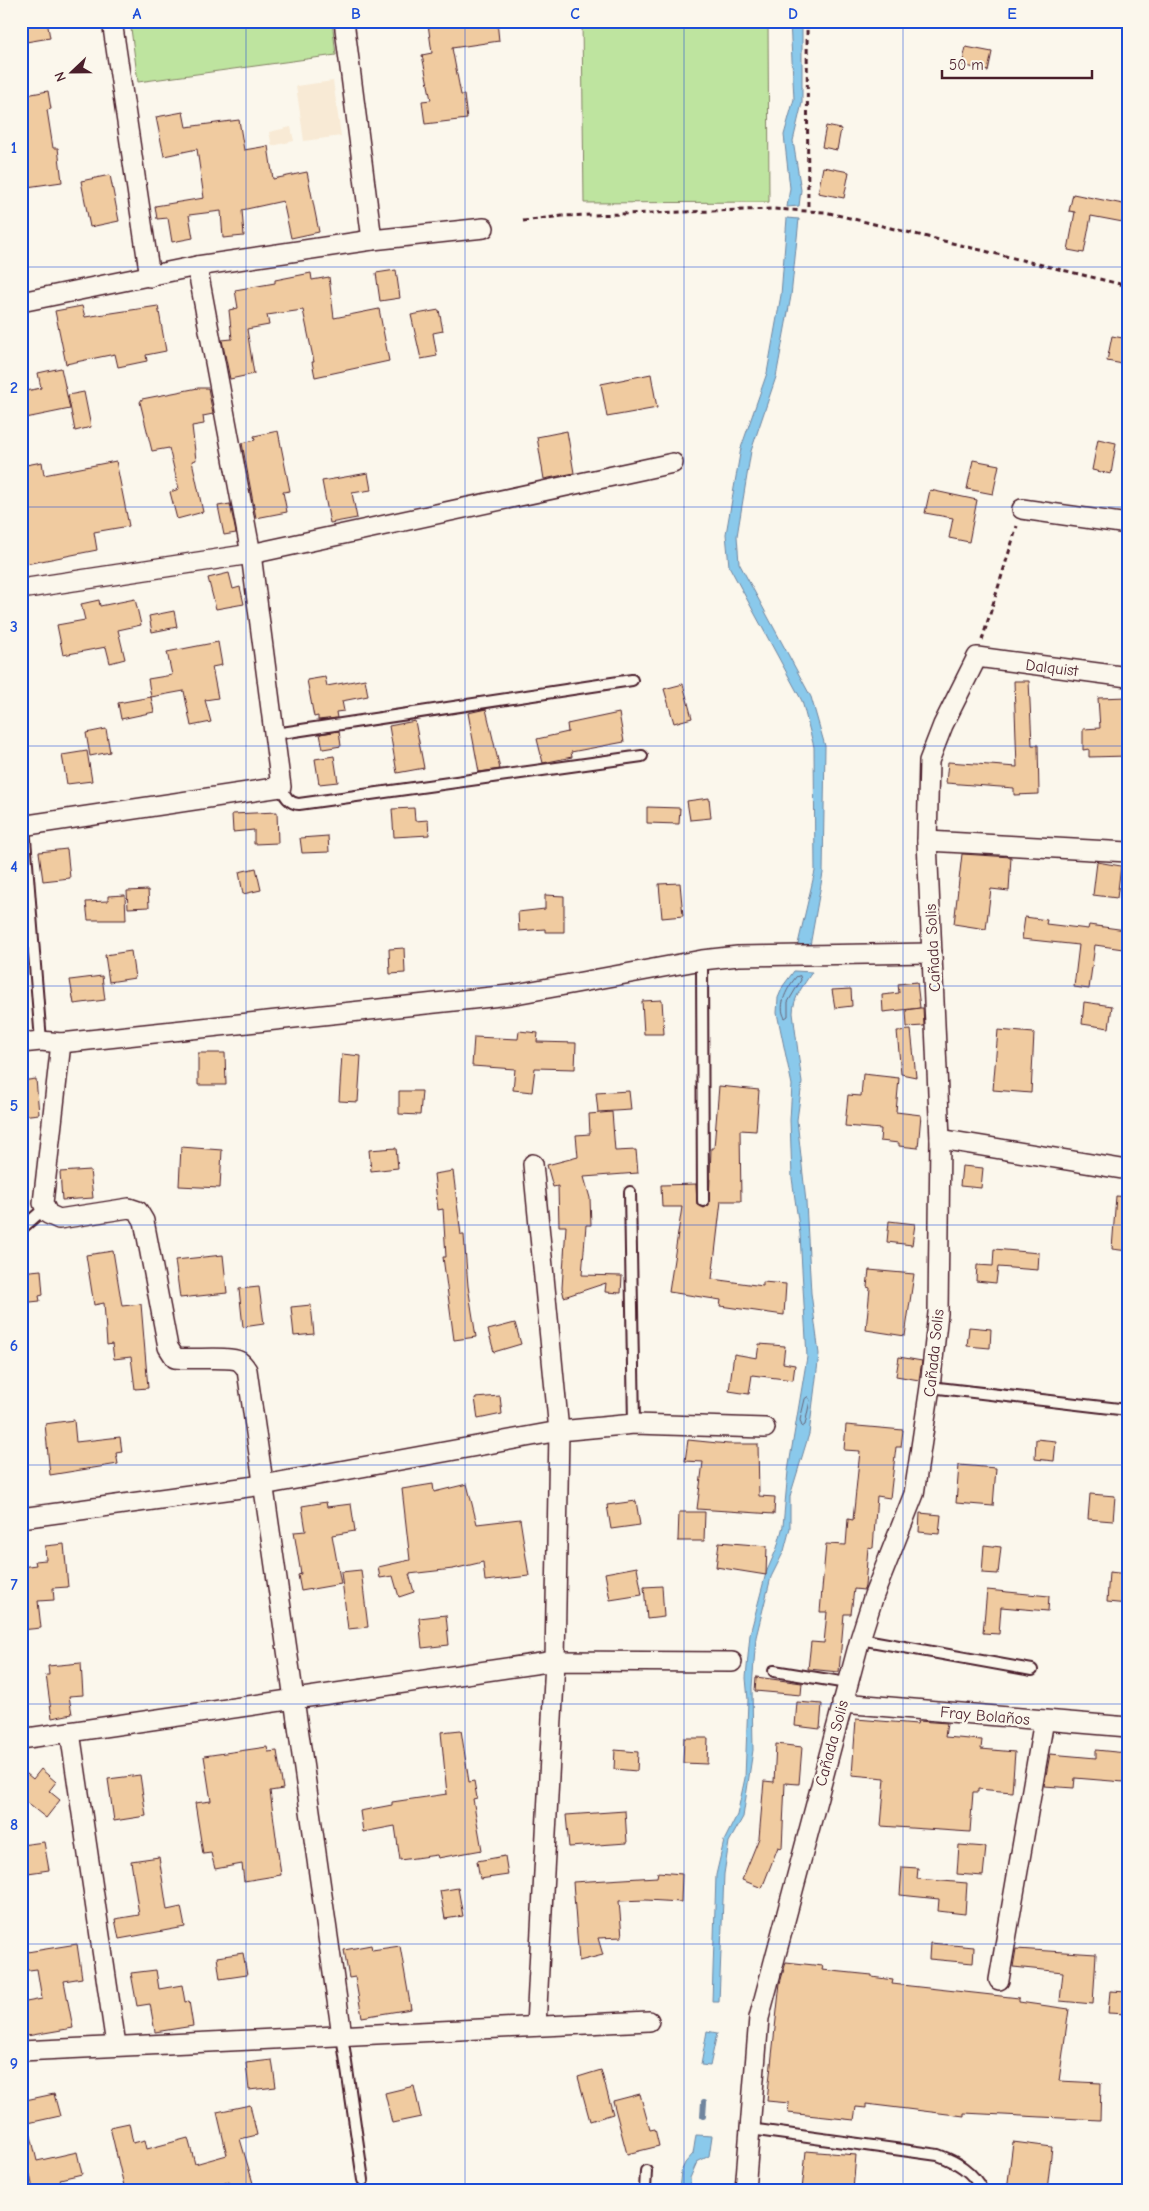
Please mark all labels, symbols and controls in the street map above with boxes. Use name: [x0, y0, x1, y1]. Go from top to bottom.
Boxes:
text: A: [133, 5, 142, 23]
text: B: [351, 5, 361, 23]
text: C: [570, 5, 580, 23]
text: D: [788, 5, 798, 23]
text: E: [1007, 5, 1017, 23]
north arrow: [48, 48, 98, 98]
scale bar: [942, 48, 1092, 80]
text: 50 m: [949, 56, 984, 74]
text: N: [51, 69, 70, 84]
text: 1: [11, 139, 17, 157]
text: 2: [10, 379, 18, 397]
text: 3: [10, 618, 18, 636]
street label: Dalquist: [1024, 656, 1080, 680]
text: 4: [10, 858, 18, 876]
street label: Cañada Solis: [922, 903, 944, 993]
text: 5: [10, 1097, 18, 1115]
street label: Cañada Solis: [920, 1308, 948, 1398]
text: 6: [10, 1337, 18, 1355]
text: 7: [10, 1576, 18, 1594]
street label: Cañada Solis: [812, 1698, 852, 1788]
street label: Fray Bolaños: [939, 1703, 1031, 1729]
text: 8: [10, 1816, 18, 1834]
text: 9: [10, 2055, 18, 2073]

